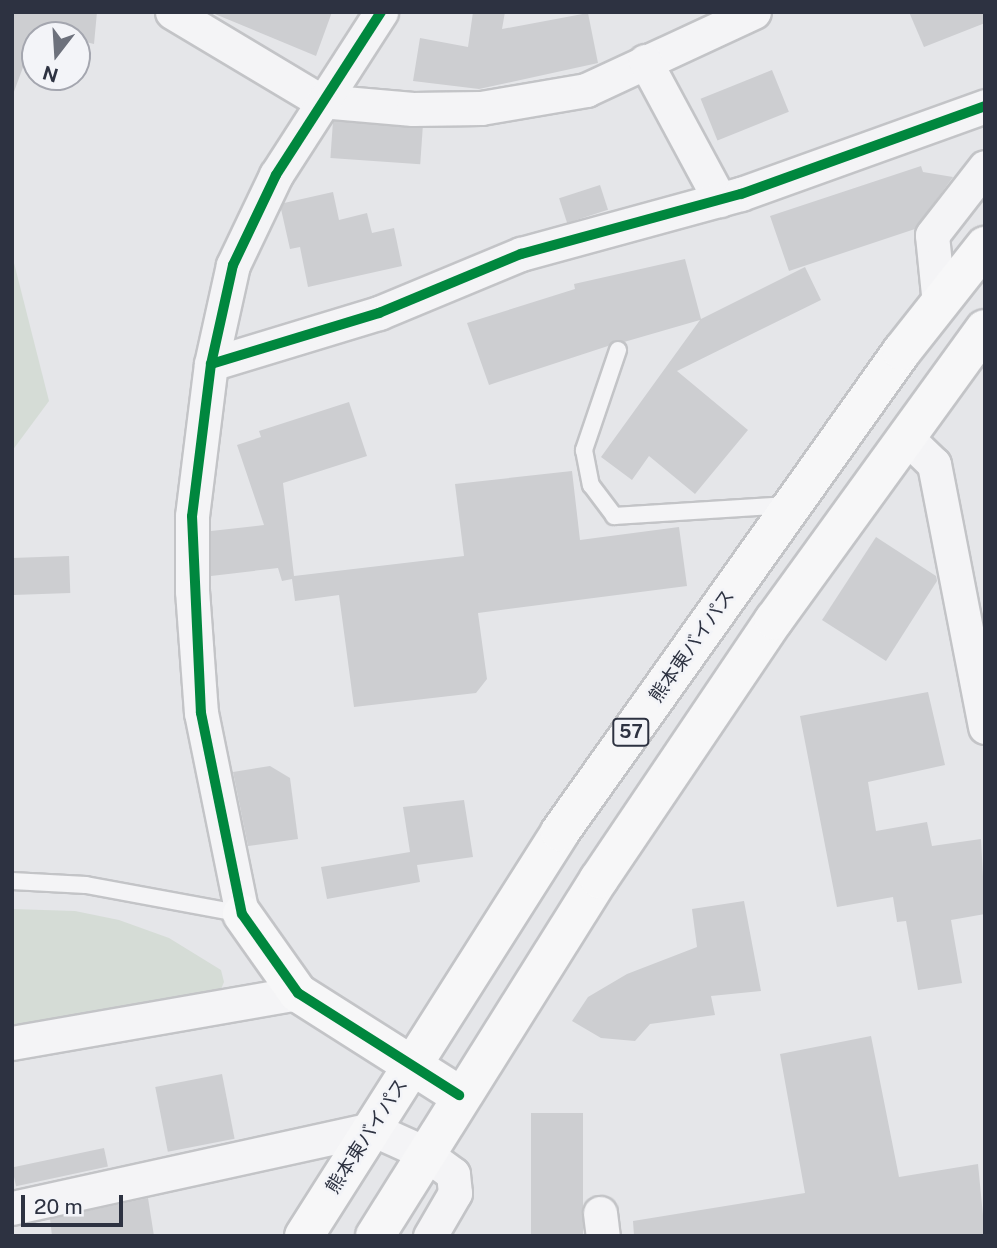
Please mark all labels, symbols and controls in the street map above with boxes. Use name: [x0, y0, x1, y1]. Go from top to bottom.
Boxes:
north arrow: [21, 21, 91, 91]
text: N: [40, 61, 61, 87]
street label: 熊本東バイパス: [645, 585, 739, 707]
road number: 57: [612, 718, 650, 746]
street label: 熊本東バイパス: [321, 1074, 413, 1198]
scale bar: [24, 1182, 126, 1226]
text: 20 m: [34, 1194, 83, 1219]

